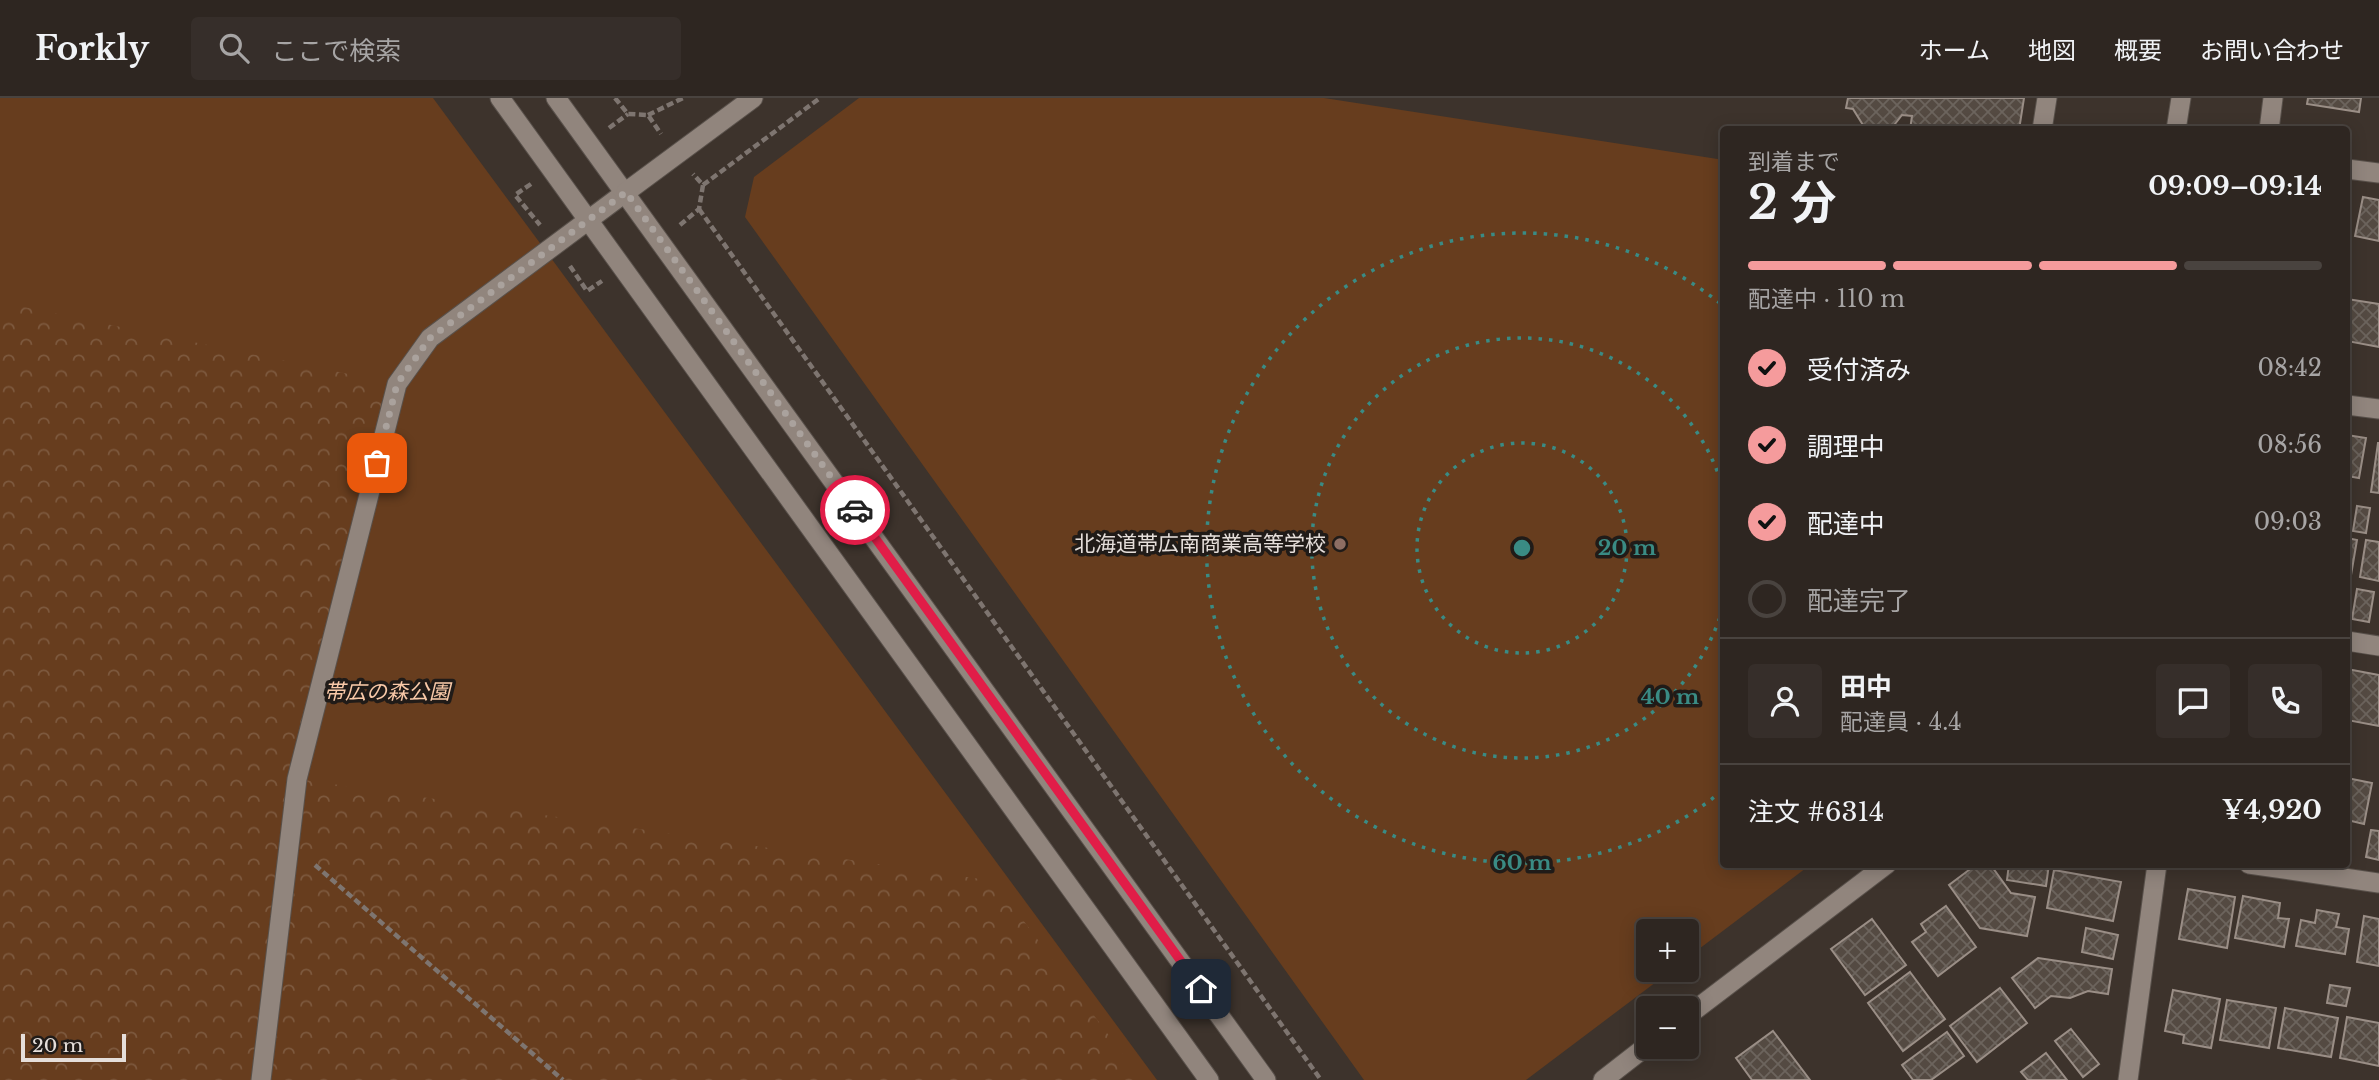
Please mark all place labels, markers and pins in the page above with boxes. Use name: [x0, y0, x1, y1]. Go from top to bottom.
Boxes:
pin: [347, 433, 407, 493]
place label: 北海道帯広南商業高等学校: [1074, 531, 1326, 557]
marker: 北海道帯広南商業高等学校: [1332, 536, 1348, 552]
centre of rings: [1510, 536, 1534, 560]
pin: [1171, 959, 1231, 1019]

